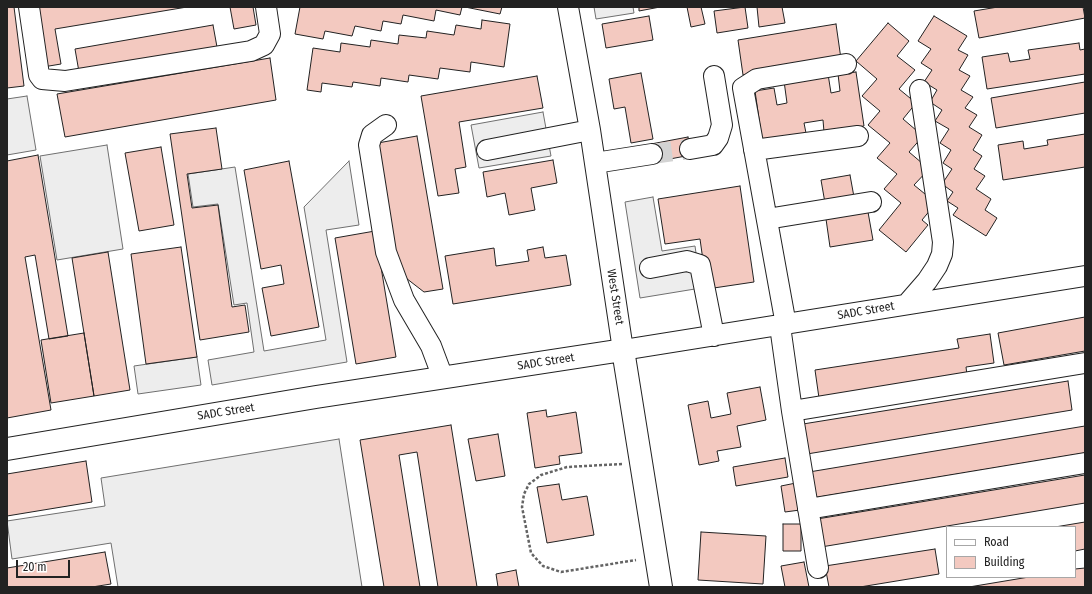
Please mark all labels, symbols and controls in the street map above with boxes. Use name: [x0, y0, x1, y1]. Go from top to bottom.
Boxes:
street label: West Street: [603, 268, 627, 326]
street label: SADC Street: [836, 299, 896, 323]
street label: SADC Street: [516, 350, 576, 374]
street label: SADC Street: [196, 400, 256, 424]
legend: [946, 526, 1076, 578]
text: Road: [984, 535, 1009, 549]
scale bar: [18, 552, 72, 578]
text: Building: [984, 555, 1024, 569]
text: 20 m: [23, 560, 47, 574]

